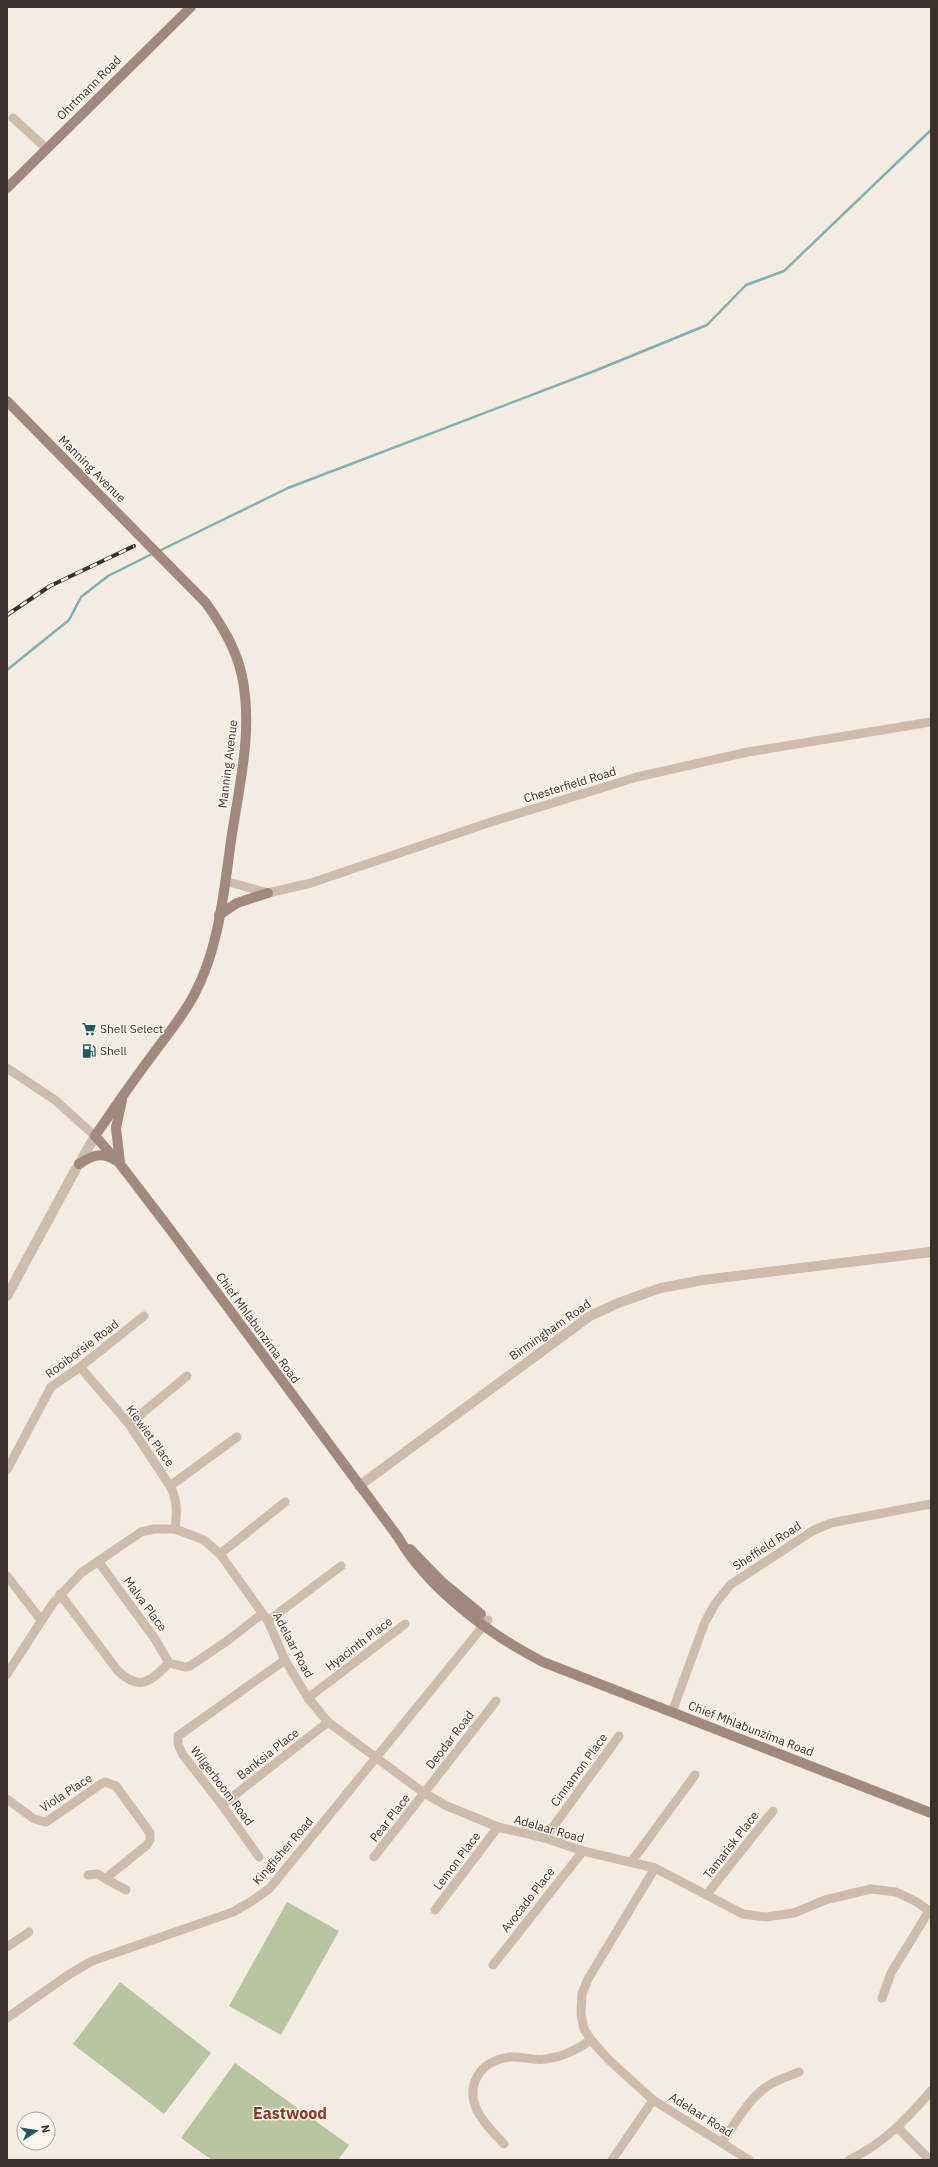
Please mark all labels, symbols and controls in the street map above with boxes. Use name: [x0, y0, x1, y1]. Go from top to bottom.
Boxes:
street label: Ohrtmann Road: [53, 52, 124, 123]
street label: Manning Avenue: [56, 432, 129, 506]
street label: Manning Avenue: [215, 719, 240, 809]
street label: Chesterfield Road: [522, 763, 618, 806]
supermarket icon: Shell Select: [81, 1021, 97, 1037]
place label: Shell Select: [100, 1021, 163, 1036]
fuel station icon: Shell: [81, 1043, 97, 1059]
place label: Shell: [100, 1043, 127, 1058]
street label: Chief Mhlabunzima Road: [213, 1269, 304, 1386]
street label: Birmingham Road: [506, 1296, 593, 1363]
street label: Rooiborsie Road: [42, 1316, 121, 1381]
street label: Kiewiet Place: [123, 1402, 178, 1470]
street label: Sheffield Road: [730, 1518, 804, 1573]
street label: Malva Place: [121, 1573, 170, 1634]
street label: Adelaar Road: [270, 1609, 317, 1680]
street label: Hyacinth Place: [322, 1613, 395, 1674]
street label: Chief Mhlabunzima Road: [686, 1698, 816, 1759]
street label: Deodar Road: [422, 1708, 477, 1772]
street label: Banksia Place: [234, 1724, 302, 1783]
street label: Cinnamon Place: [547, 1730, 610, 1809]
street label: Wilgerboom Road: [188, 1743, 257, 1828]
street label: Viola Place: [37, 1770, 95, 1815]
street label: Pear Place: [366, 1790, 413, 1845]
street label: Tamarisk Place: [700, 1808, 762, 1881]
street label: Adelaar Road: [512, 1811, 586, 1846]
street label: Kingfisher Road: [249, 1814, 316, 1888]
street label: Lemon Place: [430, 1828, 484, 1893]
street label: Avocado Place: [498, 1864, 558, 1935]
street label: Adelaar Road: [667, 2089, 736, 2140]
district label: Eastwood: [253, 2103, 327, 2123]
north arrow: [16, 2111, 56, 2151]
text: N: [38, 2124, 53, 2134]

